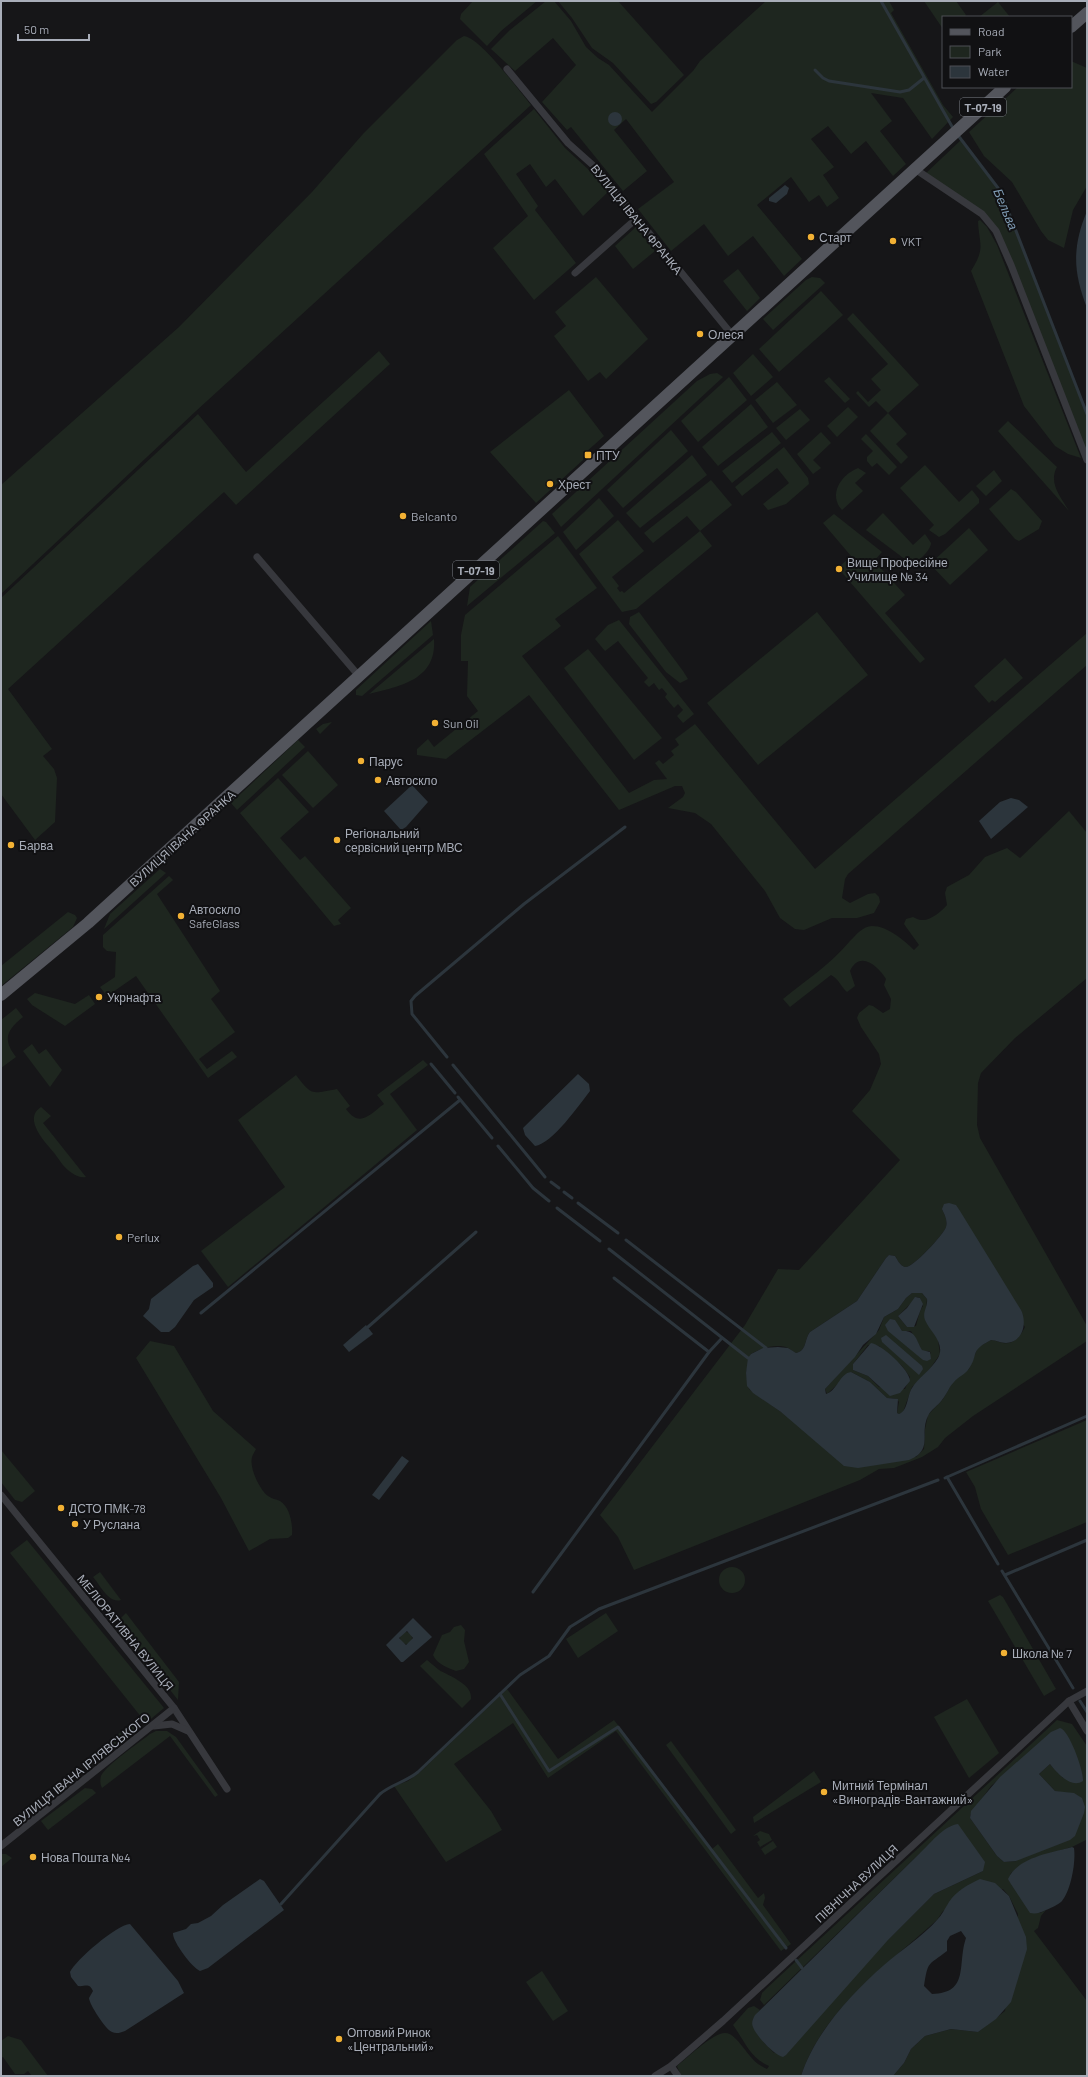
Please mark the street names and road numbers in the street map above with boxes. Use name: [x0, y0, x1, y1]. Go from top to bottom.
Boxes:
road number: Т-07-19: [960, 98, 1006, 116]
street label: ВУЛИЦЯ ІВАНА ФРАНКА: [588, 161, 686, 277]
road number: Т-07-19: [453, 561, 499, 579]
street label: ВУЛИЦЯ ІВАНА ФРАНКА: [126, 787, 238, 890]
street label: МЕЛІОРАТИВНА ВУЛИЦЯ: [74, 1571, 177, 1693]
street label: ВУЛИЦЯ ІВАНА ІРЛЯВСЬКОГО: [10, 1709, 153, 1829]
street label: ПІВНІЧНА ВУЛИЦЯ: [812, 1841, 901, 1926]

